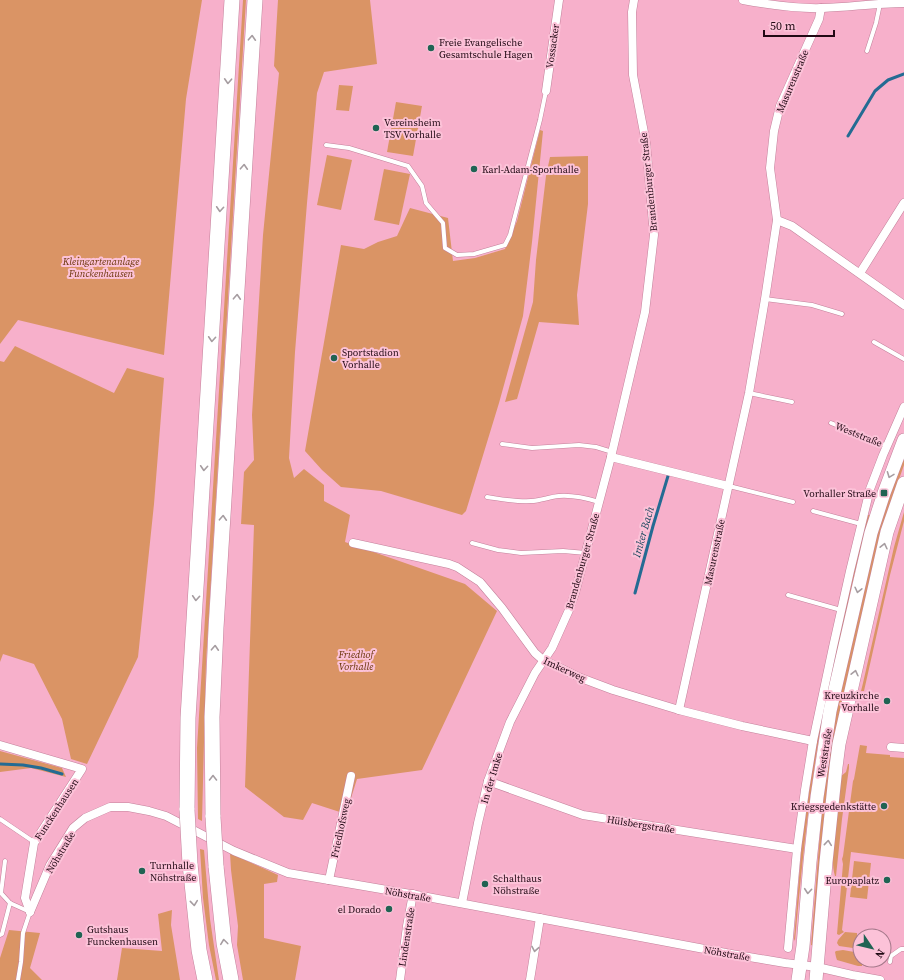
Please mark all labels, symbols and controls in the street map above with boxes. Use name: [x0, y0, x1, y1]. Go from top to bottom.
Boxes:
scale bar: [764, 12, 834, 38]
text: 50 m: [770, 18, 796, 34]
street label: Vossacker: [543, 22, 562, 69]
one-way arrow: [248, 35, 257, 41]
place label: Freie Evangelische Gesamtschule Hagen: [439, 36, 533, 61]
marker: Freie Evangelische Gesamtschule Hagen: [426, 43, 436, 53]
street label: Masurenstraße: [773, 48, 812, 115]
one-way arrow: [223, 78, 232, 84]
place label: Vereinsheim TSV Vorhalle: [384, 116, 441, 141]
marker: Vereinsheim TSV Vorhalle: [371, 123, 381, 133]
street label: Brandenburger Straße: [637, 132, 660, 232]
place label: Karl-Adam-Sporthalle: [482, 163, 579, 176]
one-way arrow: [240, 164, 249, 170]
marker: Karl-Adam-Sporthalle: [469, 164, 479, 174]
one-way arrow: [216, 206, 225, 212]
park label: Kleingartenanlage Funckenhausen: [62, 255, 139, 280]
one-way arrow: [232, 294, 241, 300]
one-way arrow: [207, 336, 216, 342]
place label: Sportstadion Vorhalle: [342, 346, 399, 371]
marker: Sportstadion Vorhalle: [329, 353, 339, 363]
street label: Weststraße: [833, 419, 884, 450]
one-way arrow: [199, 465, 208, 471]
one-way arrow: [887, 472, 895, 479]
place label: Vorhaller Straße: [803, 487, 876, 500]
marker: Vorhaller Straße: [879, 488, 889, 498]
water label: Imker Bach: [629, 505, 658, 560]
street label: Brandenburger Straße: [563, 512, 602, 611]
one-way arrow: [219, 515, 227, 521]
street label: Masurenstraße: [701, 518, 728, 586]
one-way arrow: [880, 543, 888, 550]
one-way arrow: [854, 586, 863, 593]
one-way arrow: [191, 595, 200, 601]
one-way arrow: [211, 645, 220, 651]
park label: Friedhof Vorhalle: [338, 648, 375, 673]
street label: Imkerweg: [542, 654, 588, 685]
one-way arrow: [851, 670, 859, 676]
place label: Kreuzkirche Vorhalle: [824, 689, 879, 714]
marker: Kreuzkirche Vorhalle: [882, 696, 892, 706]
street label: Weststraße: [814, 728, 835, 779]
street label: In der Imke: [478, 751, 505, 805]
one-way arrow: [209, 775, 217, 781]
street label: Funckenhausen: [32, 776, 81, 843]
street label: Friedhofsweg: [328, 797, 353, 859]
place label: Kriegsgedenkstätte: [791, 800, 876, 813]
marker: Kriegsgedenkstätte: [879, 801, 889, 811]
street label: Hülsbergstraße: [606, 813, 676, 836]
street label: Nöhstraße: [43, 829, 78, 876]
one-way arrow: [824, 840, 833, 846]
place label: Turnhalle Nöhstraße: [150, 859, 196, 884]
marker: Turnhalle Nöhstraße: [137, 866, 147, 876]
place label: Schalthaus Nöhstraße: [493, 872, 542, 897]
place label: Europaplatz: [825, 874, 879, 887]
marker: Europaplatz: [882, 875, 892, 885]
marker: Schalthaus Nöhstraße: [480, 879, 490, 889]
street label: Nöhstraße: [384, 884, 432, 905]
one-way arrow: [803, 888, 812, 894]
one-way arrow: [190, 900, 199, 906]
place label: el Dorado: [338, 903, 381, 916]
marker: el Dorado: [384, 904, 394, 914]
street label: Lindenstraße: [395, 907, 418, 968]
place label: Gutshaus Funckenhausen: [87, 923, 158, 948]
north arrow: [852, 928, 892, 968]
marker: Gutshaus Funckenhausen: [74, 930, 84, 940]
one-way arrow: [220, 938, 229, 945]
street label: Nöhstraße: [703, 943, 751, 964]
one-way arrow: [531, 946, 540, 952]
text: N: [871, 946, 888, 961]

